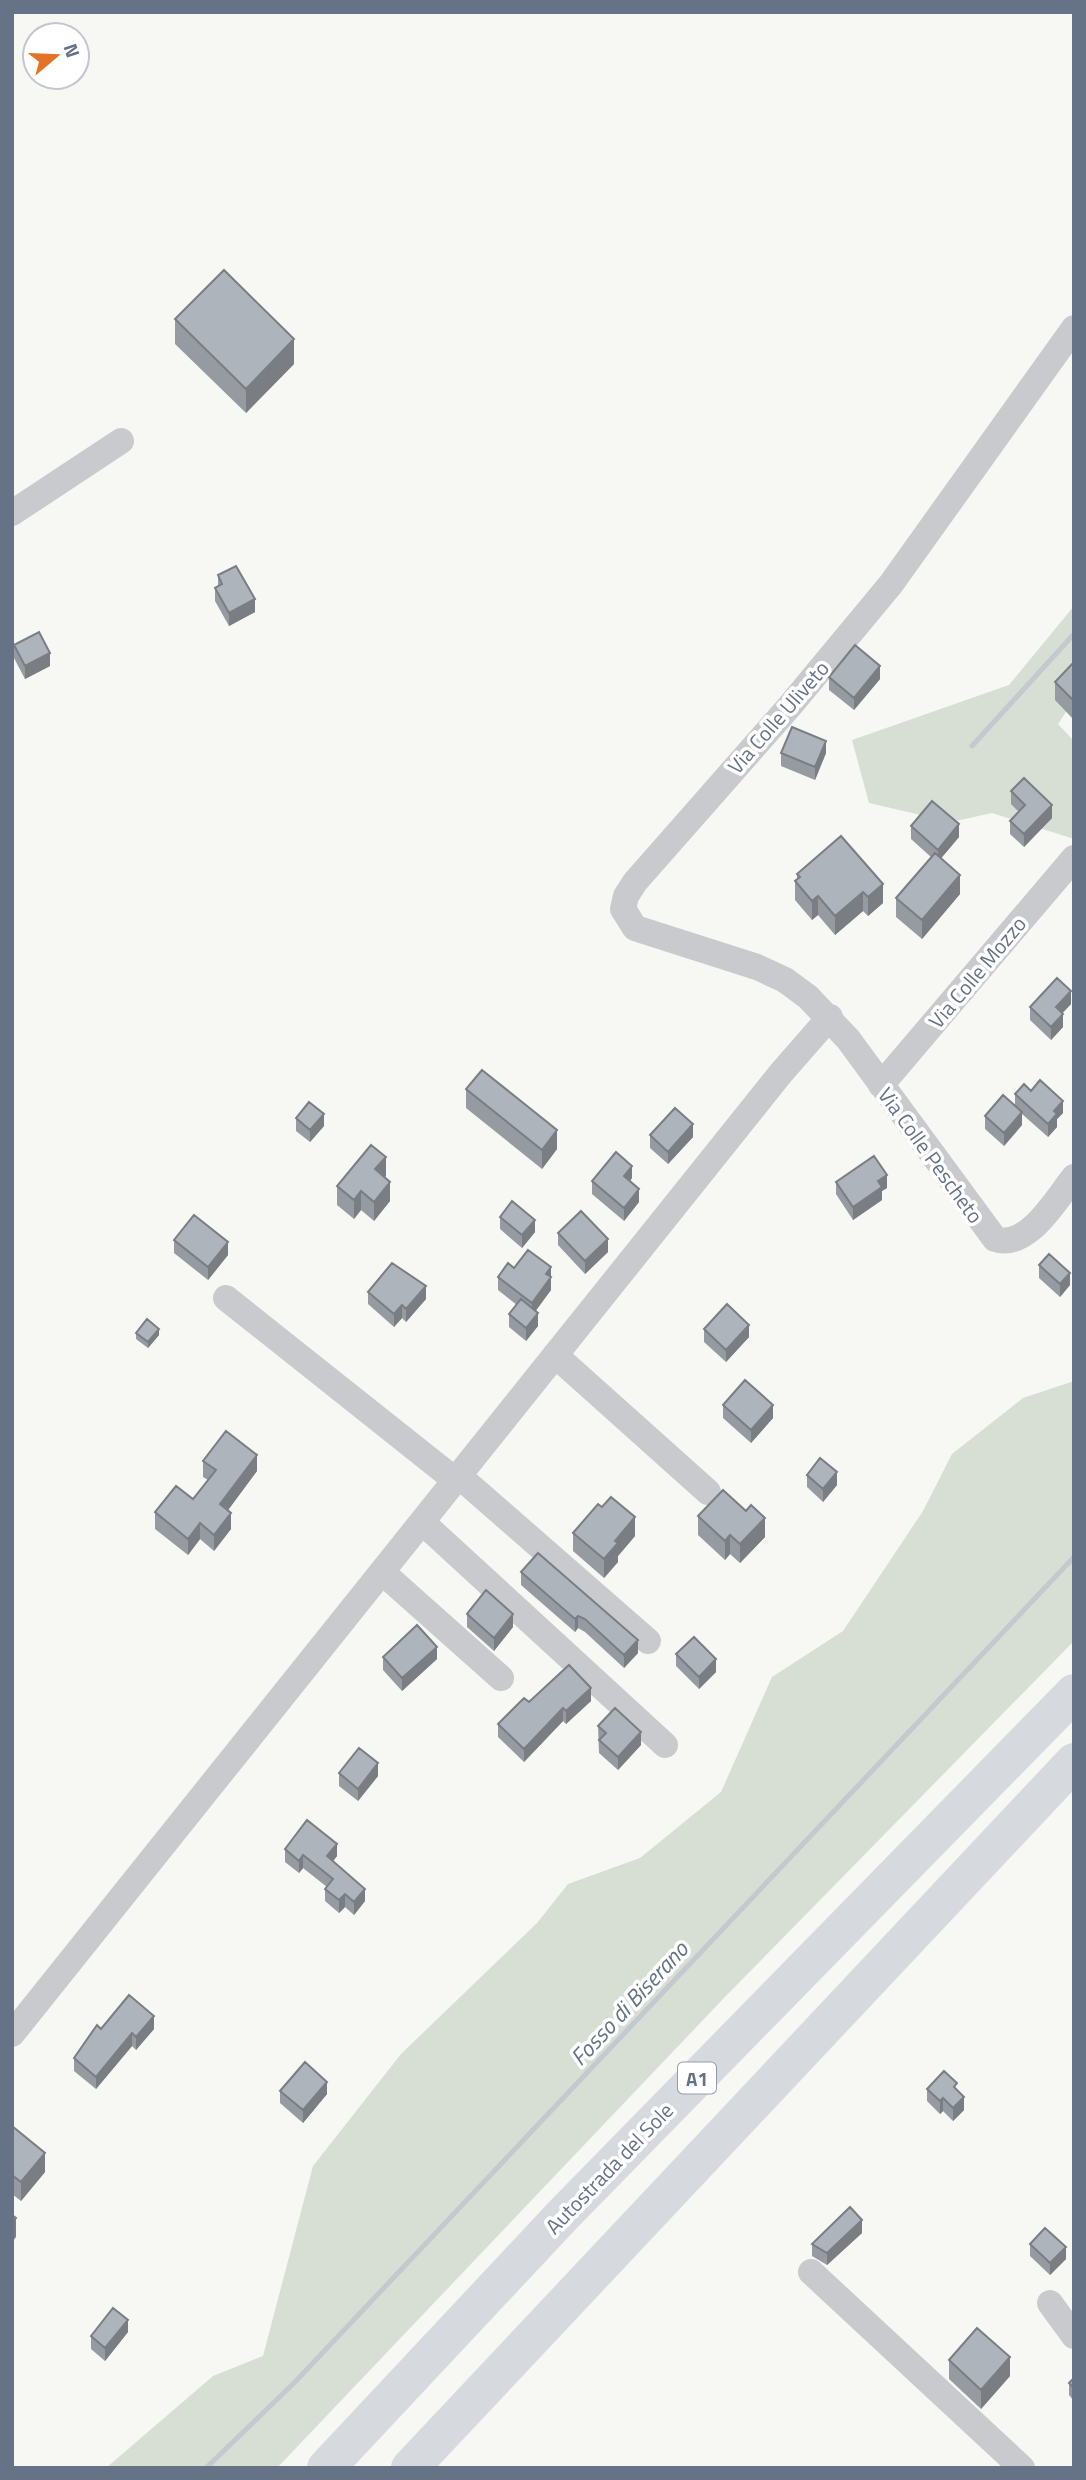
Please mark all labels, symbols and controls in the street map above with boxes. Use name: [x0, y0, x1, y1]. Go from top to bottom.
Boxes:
north arrow: [21, 21, 91, 91]
text: N: [57, 39, 88, 61]
street label: Via Colle Uliveto: [720, 653, 836, 781]
street label: Via Colle Mozzo: [920, 909, 1034, 1035]
street label: Via Colle Pescheto: [871, 1080, 991, 1230]
water label: Fosso di Biserano: [562, 1932, 697, 2073]
road number: A1: [678, 2062, 716, 2094]
street label: Autostrada del Sole: [538, 2095, 680, 2241]

